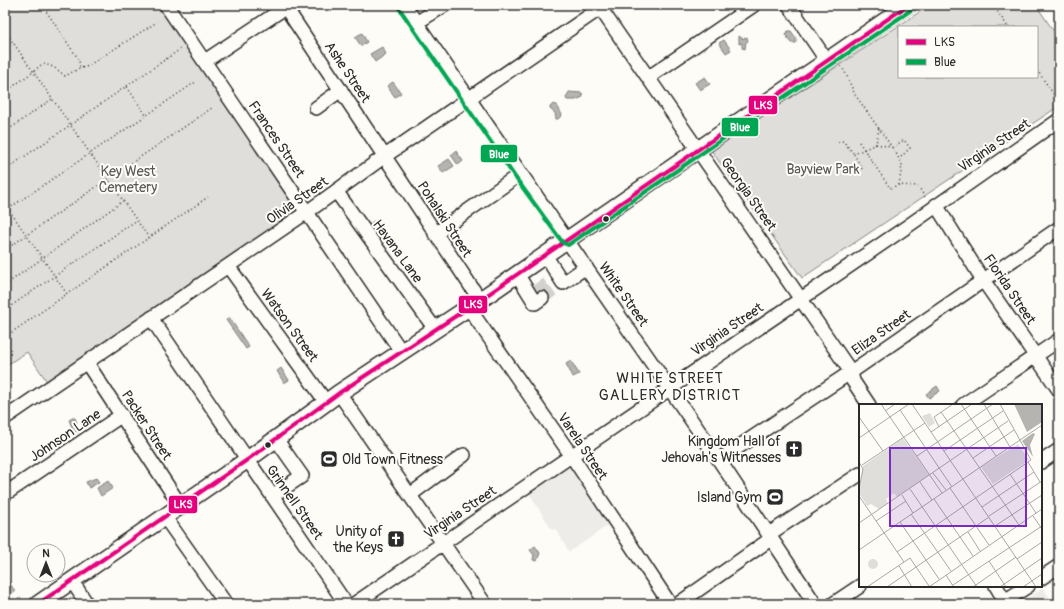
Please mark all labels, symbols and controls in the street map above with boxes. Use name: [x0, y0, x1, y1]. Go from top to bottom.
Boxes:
legend: [898, 26, 1038, 78]
text: LKS: [934, 35, 955, 50]
street label: Ashe Street: [321, 39, 374, 106]
text: Blue: [934, 55, 956, 70]
line badge: LKS: [748, 95, 778, 115]
street label: Frances Street: [245, 98, 309, 181]
text: LKS: [753, 99, 773, 112]
street label: Virginia Street: [955, 115, 1034, 176]
line badge: Blue: [721, 117, 759, 137]
text: Blue: [730, 121, 750, 134]
line badge: Blue: [480, 144, 518, 163]
text: Blue: [489, 148, 509, 161]
street label: Georgia Street: [717, 154, 780, 235]
park label: Bayview Park: [786, 161, 860, 178]
park label: Key West Cemetery: [99, 163, 157, 196]
street label: Olivia Street: [263, 173, 332, 228]
street label: Pohalski Street: [414, 178, 476, 261]
unlabelled marker: [601, 214, 611, 224]
street label: Havana Lane: [369, 216, 426, 286]
street label: Florida Street: [980, 251, 1040, 328]
street label: White Street: [595, 259, 652, 330]
street label: Watson Street: [257, 285, 322, 365]
line badge: LKS: [458, 295, 488, 314]
text: LKS: [463, 298, 483, 311]
street label: Virginia Street: [688, 299, 767, 360]
street label: Eliza Street: [849, 306, 914, 359]
district label: WHITE STREET GALLERY DISTRICT: [599, 369, 741, 405]
street label: Packer Street: [118, 387, 176, 464]
inset map: [859, 404, 1042, 587]
street label: Johnson Lane: [27, 405, 104, 465]
street label: Varela Street: [554, 409, 611, 483]
place label: Kingdom Hall of Jehovah's Witnesses: [661, 433, 782, 466]
church icon: Kingdom Hall of Jehovah's Witnesses: [784, 439, 804, 459]
unlabelled marker: [263, 440, 273, 450]
sports icon: Old Town Fitness: [319, 449, 339, 469]
place label: Old Town Fitness: [342, 451, 444, 468]
street label: Grinnell Street: [263, 462, 327, 543]
street label: Virginia Street: [421, 482, 500, 543]
sports icon: Island Gym: [765, 487, 785, 507]
place label: Island Gym: [697, 489, 762, 506]
line badge: LKS: [168, 495, 198, 514]
text: LKS: [173, 498, 193, 511]
place label: Unity of the Keys: [332, 523, 384, 556]
church icon: Unity of the Keys: [386, 529, 406, 549]
north arrow: [26, 543, 66, 583]
text: N: [42, 547, 50, 560]

